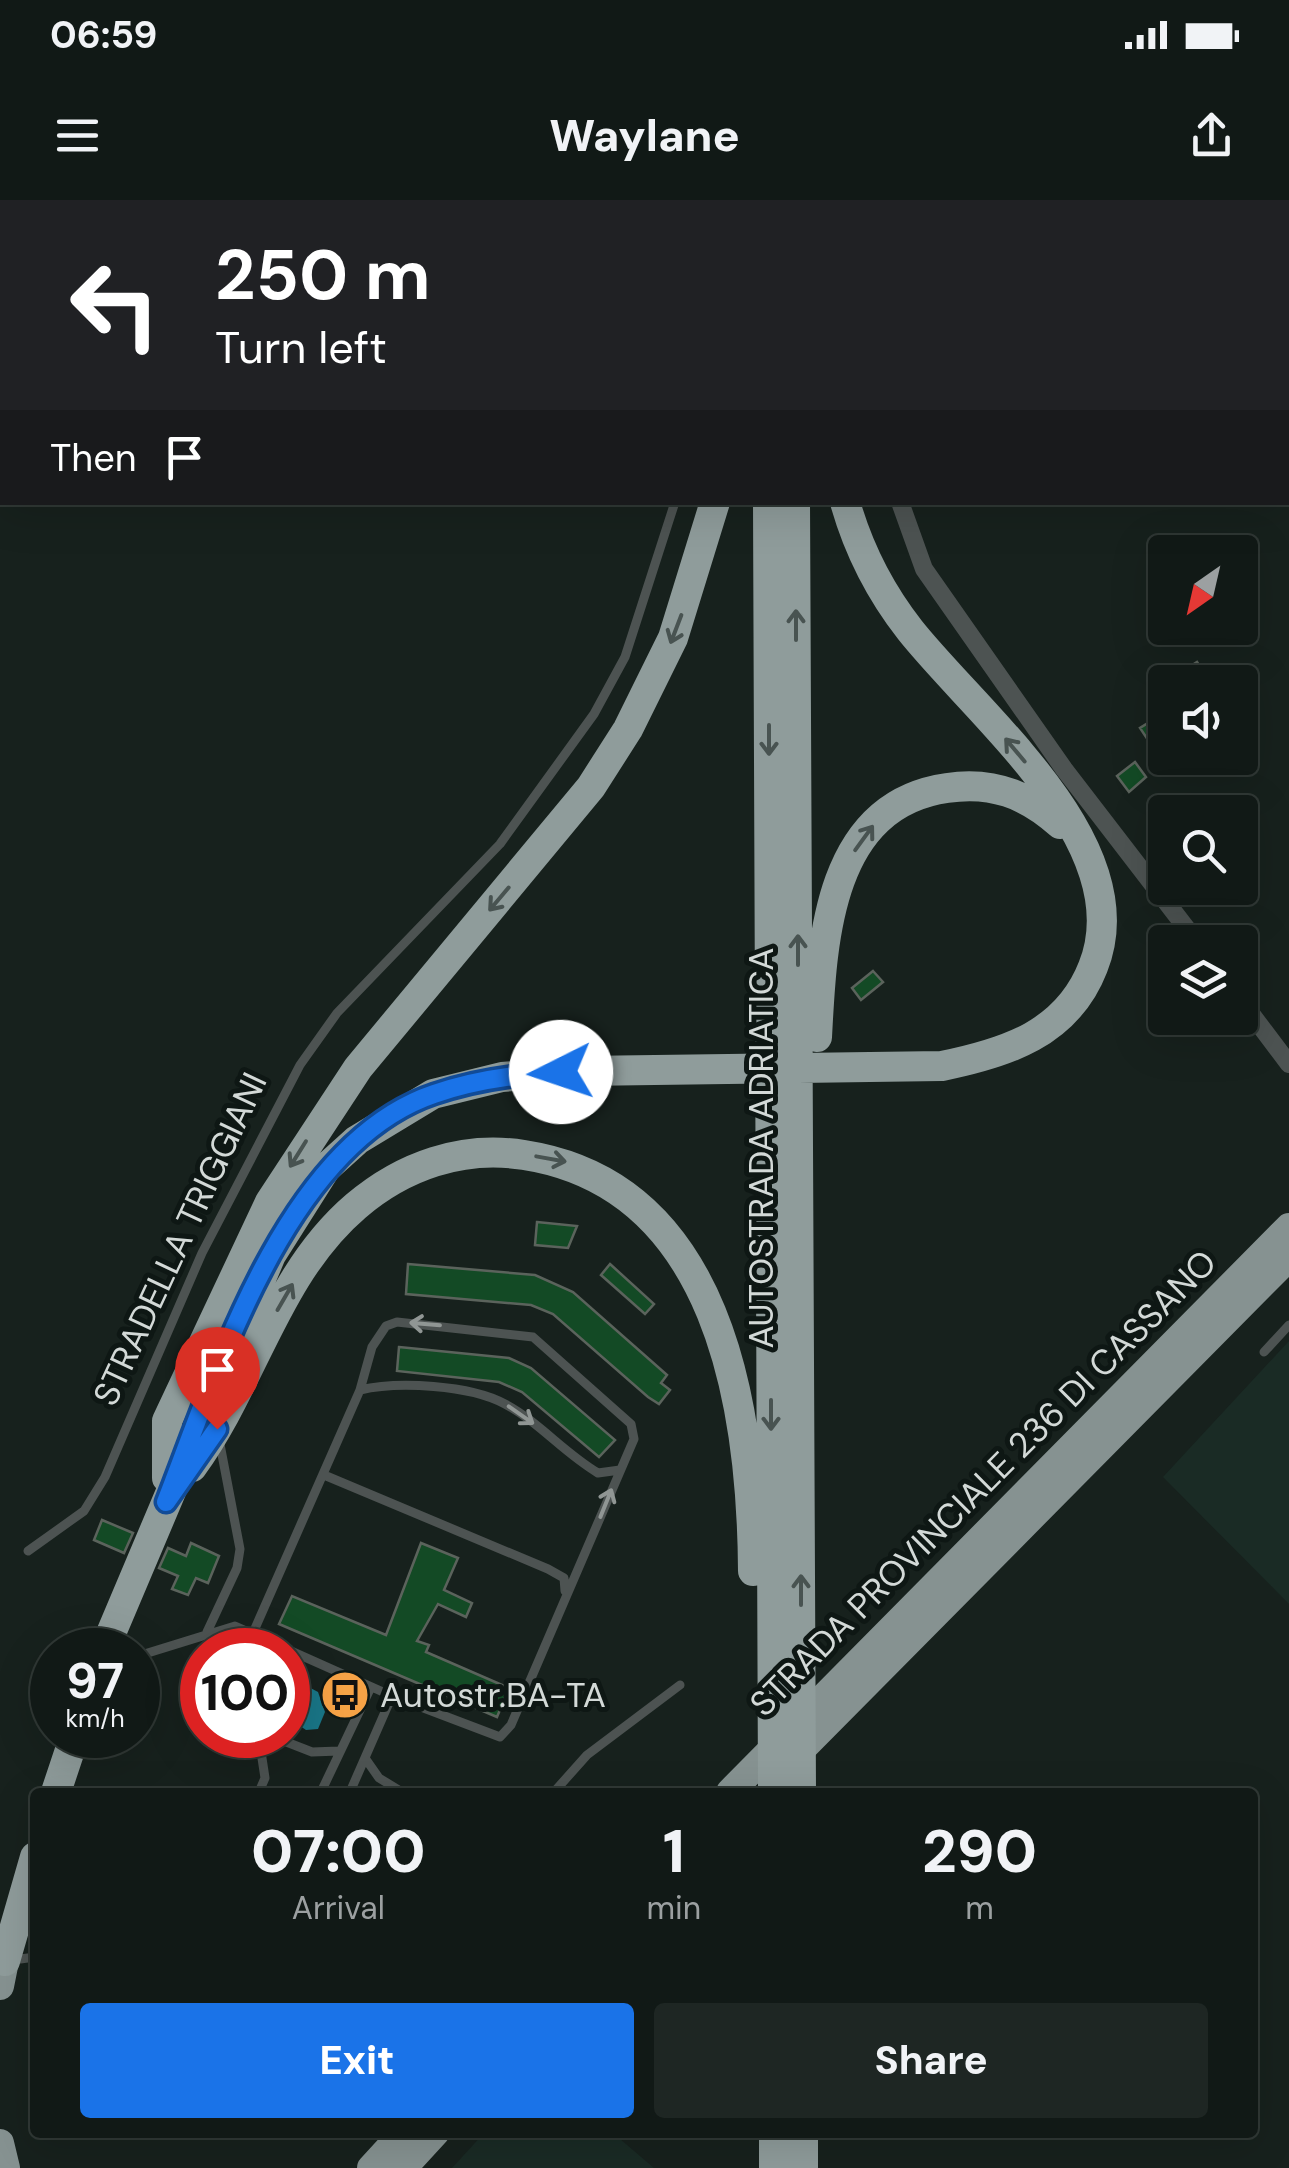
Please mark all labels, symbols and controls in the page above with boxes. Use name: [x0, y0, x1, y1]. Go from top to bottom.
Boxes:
text: 06:59: [50, 10, 157, 60]
text: Waylane: [549, 106, 740, 165]
icon: menu: [50, 108, 105, 163]
icon: share: [1184, 108, 1239, 163]
text: 250 m: [215, 230, 431, 321]
icon: left: [50, 240, 180, 370]
text: Turn left: [215, 318, 387, 377]
icon: arrive: [157, 430, 212, 485]
text: Then: [50, 433, 137, 483]
north arrow: [1148, 535, 1258, 645]
map controls: [1148, 535, 1258, 1035]
one-way arrow: [786, 610, 806, 642]
one-way arrow: [666, 613, 684, 644]
button: sound: [1148, 665, 1258, 775]
one-way arrow: [759, 723, 778, 755]
one-way arrow: [1004, 738, 1027, 763]
button: search: [1148, 795, 1258, 905]
one-way arrow: [853, 825, 874, 852]
one-way arrow: [488, 885, 510, 911]
button: layers: [1148, 925, 1258, 1035]
one-way arrow: [788, 935, 808, 968]
street label: AUTOSTRADA ADRIATICA: [738, 947, 784, 1349]
position arrow: [509, 1020, 613, 1124]
street label: STRADELLA TRIGGIANI: [83, 1065, 277, 1413]
one-way arrow: [288, 1139, 309, 1168]
one-way arrow: [534, 1150, 567, 1169]
street label: STRADA PROVINCIALE 236 DI CASSANO: [740, 1240, 1226, 1726]
one-way arrow: [275, 1283, 295, 1312]
one-way arrow: [409, 1315, 441, 1334]
pin: [175, 1327, 260, 1430]
icon: arrive: [190, 1342, 245, 1397]
one-way arrow: [762, 1398, 780, 1430]
one-way arrow: [507, 1405, 535, 1426]
one-way arrow: [599, 1488, 617, 1519]
one-way arrow: [792, 1575, 810, 1608]
speed limit sign: 100: [180, 1628, 310, 1758]
text: 97: [66, 1648, 124, 1714]
bus stop icon: Autostr.BA-TA: [319, 1669, 371, 1721]
place label: Autostr.BA-TA: [380, 1672, 606, 1718]
text: km/h: [65, 1702, 125, 1735]
text: 07:00: [251, 1812, 426, 1891]
text: 1: [663, 1812, 685, 1891]
text: 290: [922, 1812, 1037, 1891]
text: Arrival: [292, 1887, 385, 1929]
text: min: [647, 1887, 701, 1929]
text: m: [965, 1887, 994, 1929]
button: Exit: [80, 2003, 634, 2118]
button: Share: [654, 2003, 1208, 2118]

